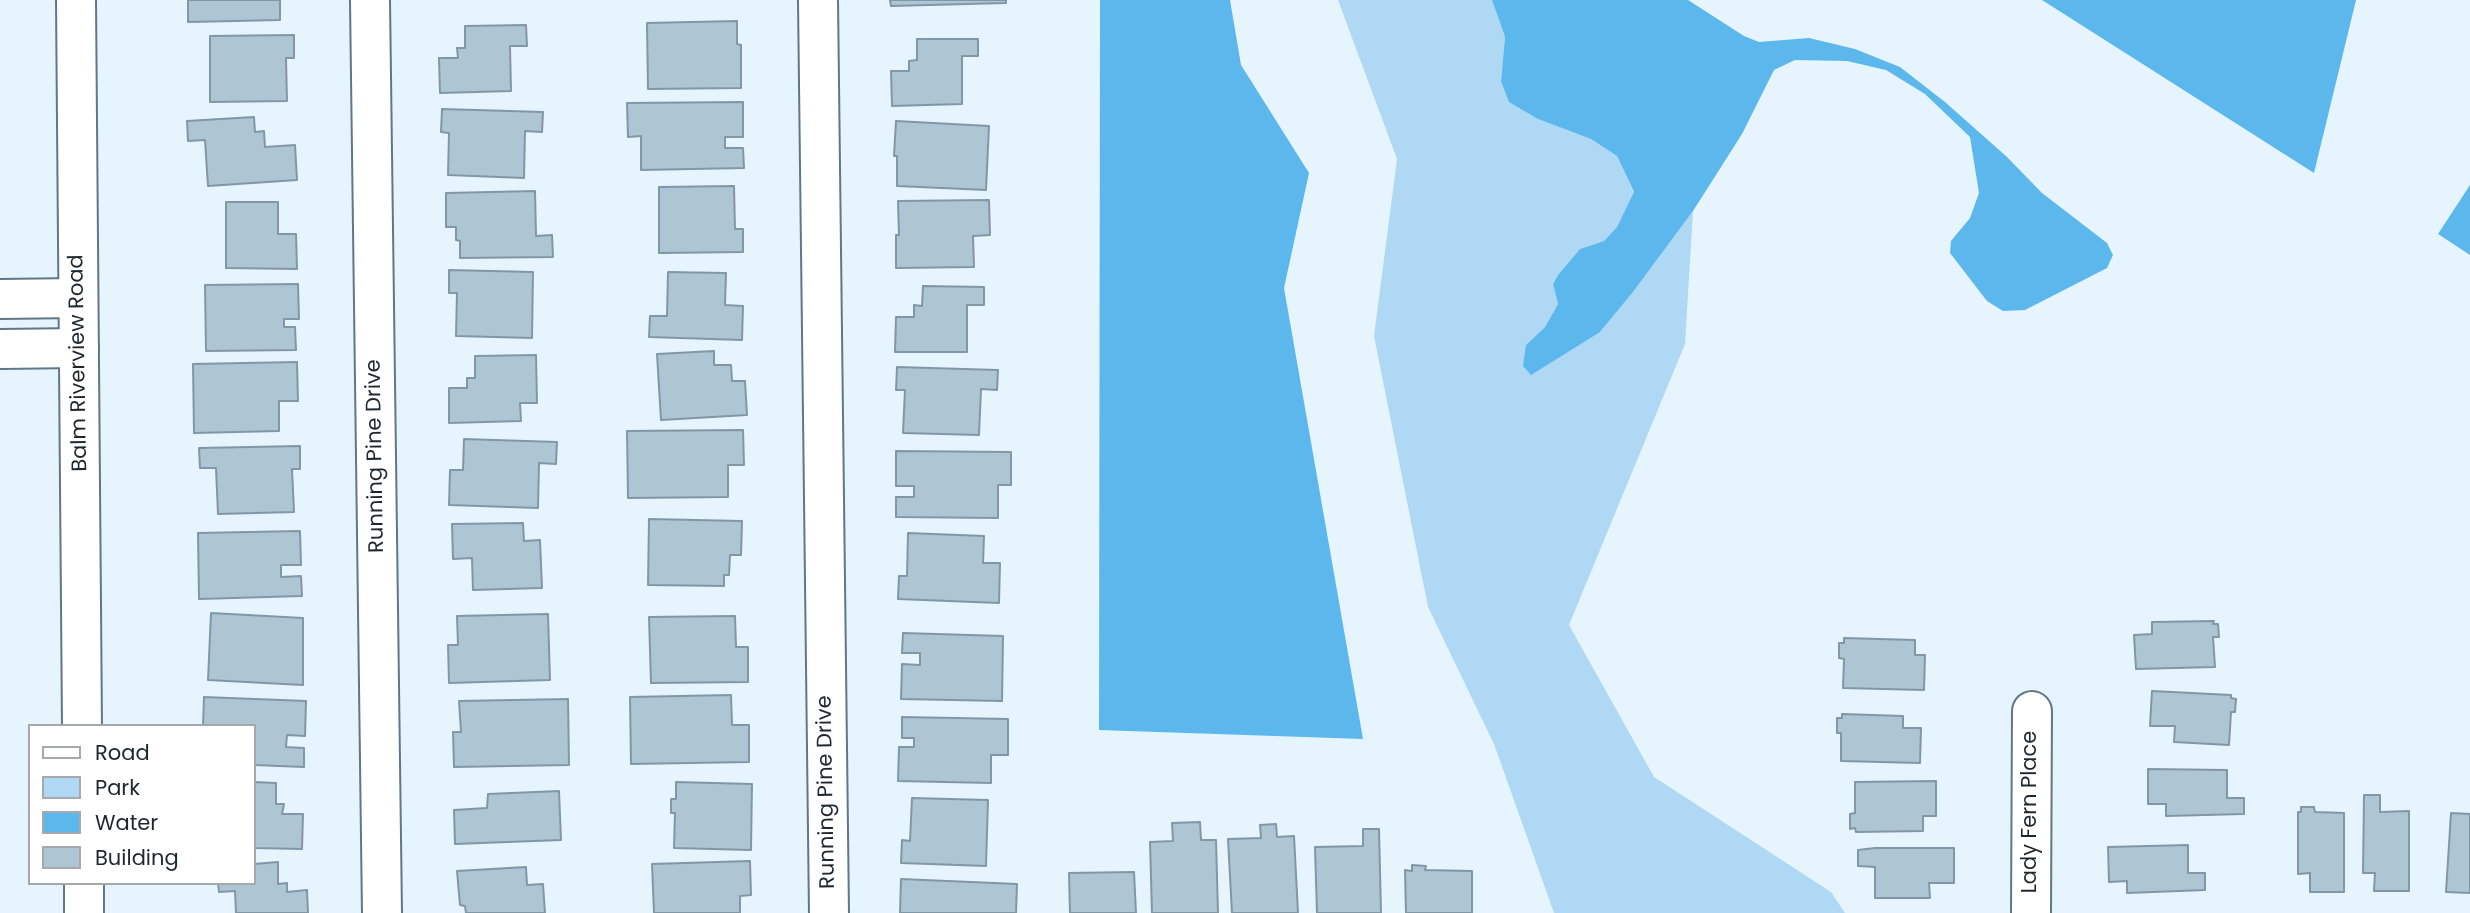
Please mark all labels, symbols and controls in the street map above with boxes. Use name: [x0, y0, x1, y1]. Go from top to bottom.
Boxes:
street label: Balm Riverview Road: [65, 254, 93, 472]
street label: Running Pine Drive: [362, 359, 390, 553]
street label: Running Pine Drive: [813, 695, 841, 889]
legend: [28, 724, 256, 885]
street label: Lady Fern Place: [2018, 731, 2044, 893]
text: Road: [95, 738, 150, 767]
text: Park: [95, 773, 140, 802]
text: Water: [95, 808, 158, 837]
text: Building: [95, 843, 179, 872]

